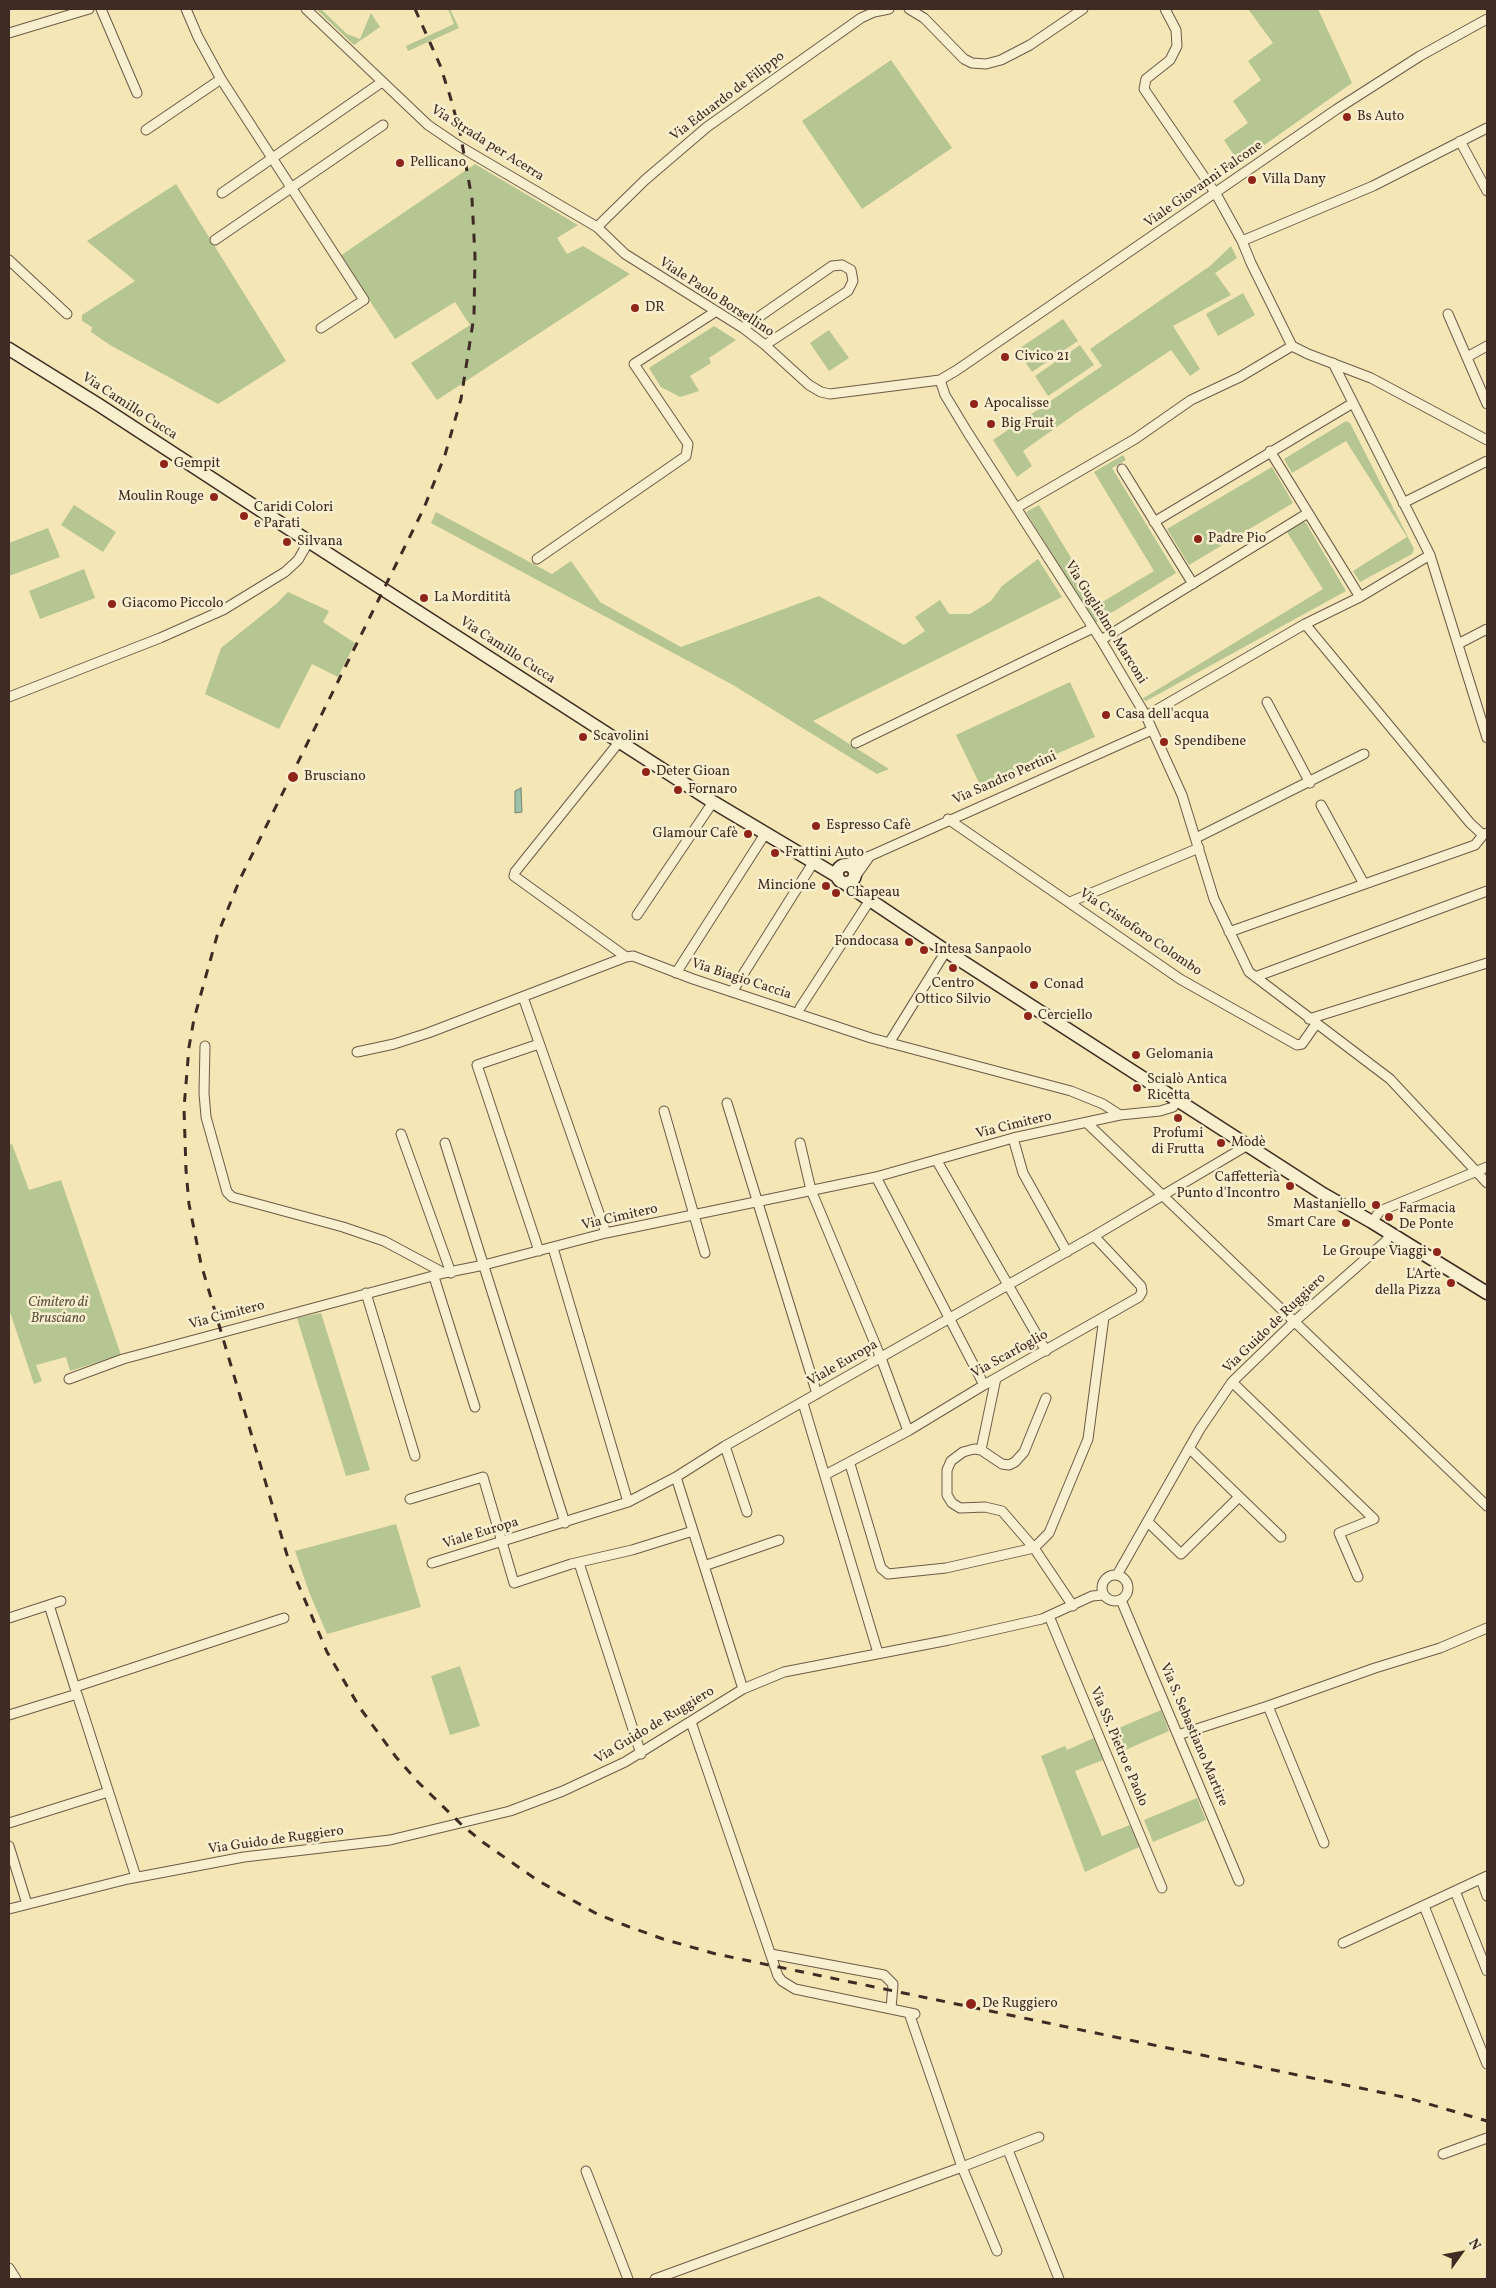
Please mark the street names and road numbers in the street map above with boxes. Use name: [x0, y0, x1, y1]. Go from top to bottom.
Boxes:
street label: Via Eduardo de Filippo: [667, 48, 789, 146]
street label: Via Strada per Acerra: [427, 102, 547, 186]
street label: Viale Giovanni Falcone: [1142, 138, 1266, 232]
street label: Viale Paolo Borsellino: [655, 255, 777, 341]
street label: Via Camillo Cucca: [78, 370, 180, 444]
street label: Via Guglielmo Marconi: [1060, 558, 1150, 688]
street label: Via Camillo Cucca: [456, 614, 558, 688]
street label: Via Sandro Pertini: [950, 749, 1060, 809]
street label: Via Cristoforo Colombo: [1076, 886, 1204, 980]
street label: Via Biagio Caccia: [689, 956, 793, 1004]
street label: Via Cimitero: [974, 1108, 1054, 1144]
street label: Via Cimitero: [580, 1201, 660, 1235]
street label: Via Guido de Ruggiero: [1220, 1270, 1330, 1378]
street label: Via Cimitero: [187, 1298, 267, 1334]
street label: Via Scarfoglio: [969, 1327, 1051, 1383]
street label: Viale Europa: [805, 1337, 881, 1391]
street label: Viale Europa: [441, 1515, 521, 1553]
street label: Via S. Sebastiano Martire: [1155, 1661, 1231, 1809]
street label: Via Guido de Ruggiero: [592, 1684, 718, 1768]
street label: Via SS. Pietro e Paolo: [1085, 1685, 1151, 1809]
street label: Via Guido de Ruggiero: [207, 1823, 345, 1859]

